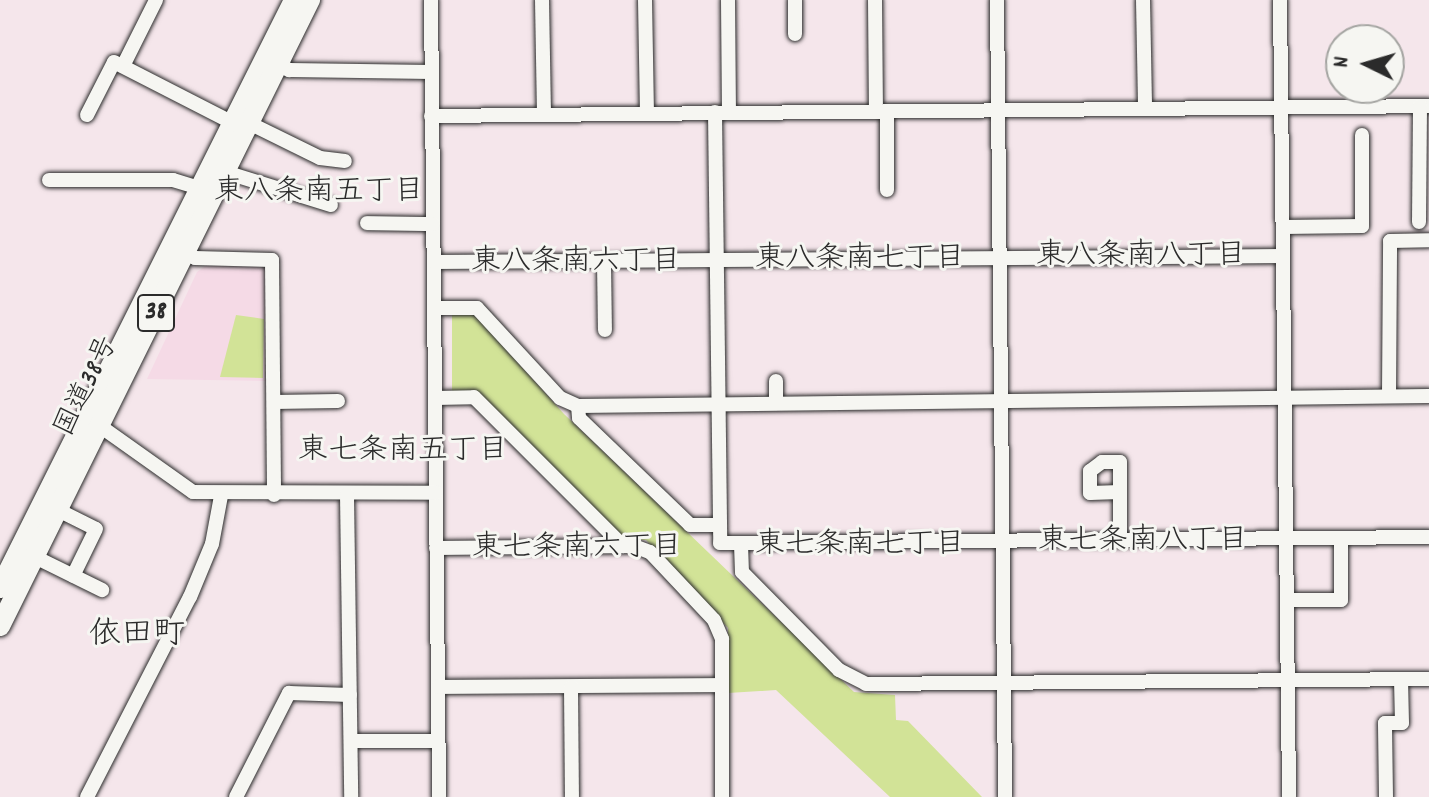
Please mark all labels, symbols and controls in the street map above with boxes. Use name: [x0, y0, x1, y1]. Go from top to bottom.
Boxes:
north arrow: [1325, 24, 1405, 104]
text: N: [1327, 55, 1359, 69]
district label: 東八条南五丁目: [214, 176, 424, 212]
district label: 東八条南八丁目: [1036, 240, 1246, 276]
district label: 東八条南七丁目: [755, 243, 965, 279]
district label: 東八条南六丁目: [471, 246, 681, 282]
road number: 38: [136, 291, 176, 335]
street label: 国道38号: [49, 331, 127, 443]
district label: 東七条南五丁目: [298, 435, 508, 471]
district label: 東七条南八丁目: [1038, 525, 1248, 561]
district label: 東七条南七丁目: [755, 529, 965, 565]
district label: 東七条南六丁目: [472, 532, 682, 568]
district label: 依田町: [89, 617, 185, 655]

